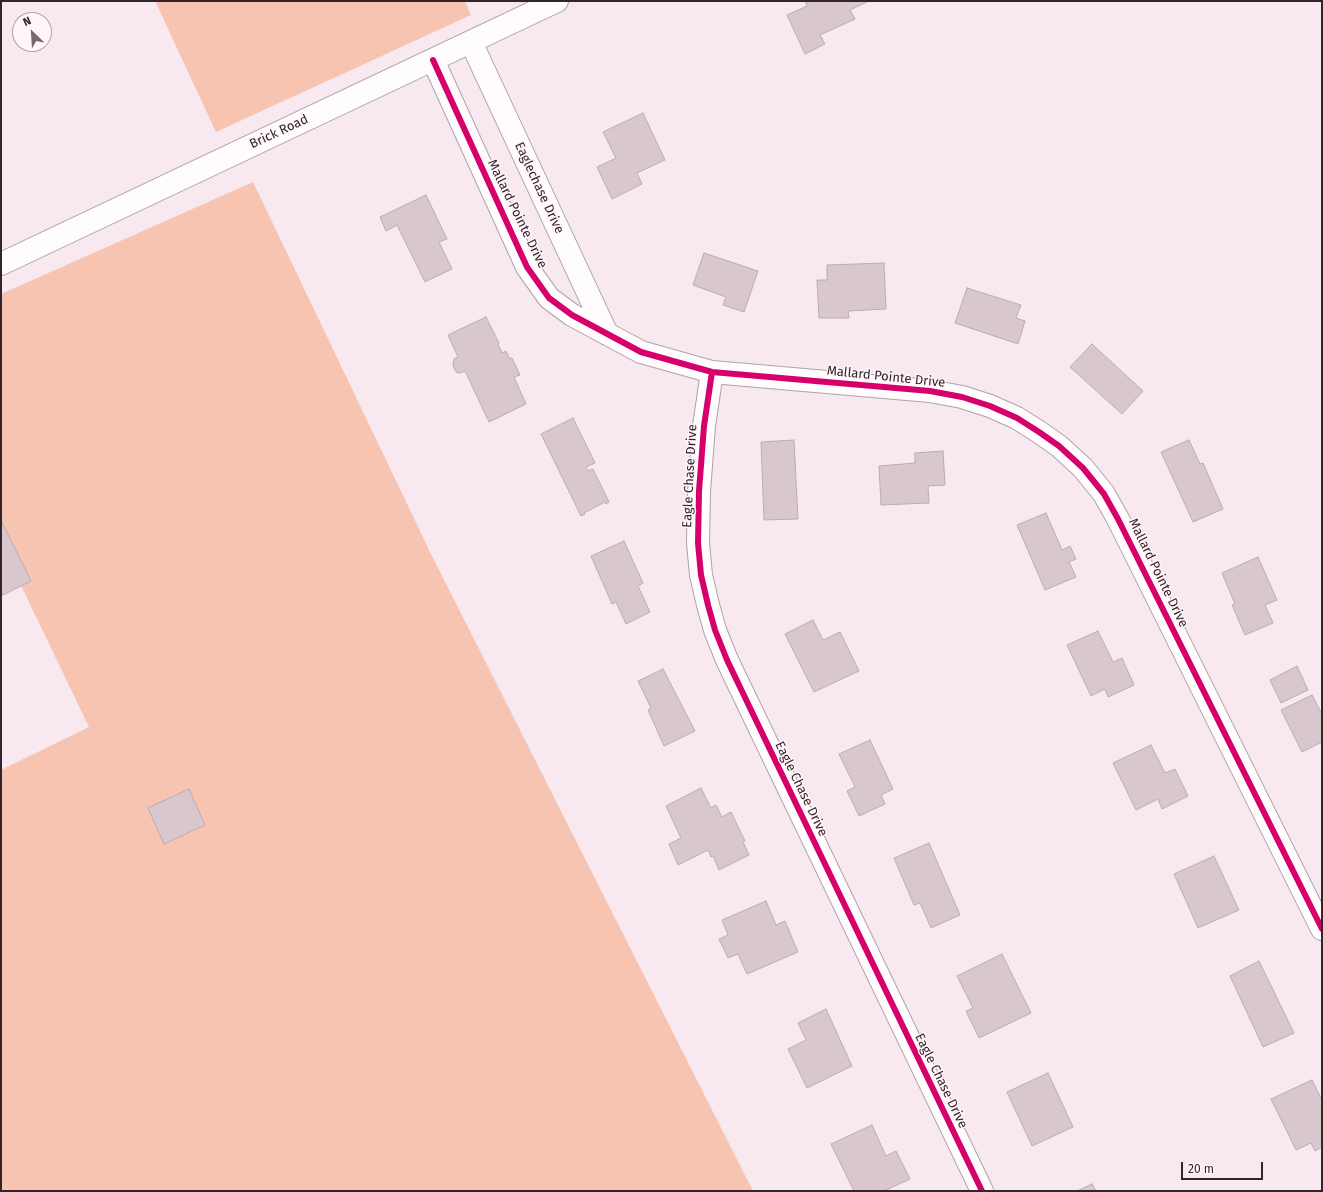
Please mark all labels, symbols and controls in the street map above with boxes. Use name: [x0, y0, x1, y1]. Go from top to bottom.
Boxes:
north arrow: [12, 12, 52, 52]
text: N: [21, 14, 33, 29]
street label: Brick Road: [247, 112, 311, 152]
street label: Eaglechase Drive: [511, 140, 567, 236]
street label: Mallard Pointe Drive: [484, 157, 550, 271]
street label: Mallard Pointe Drive: [826, 363, 946, 391]
street label: Eagle Chase Drive: [680, 424, 700, 528]
street label: Mallard Pointe Drive: [1125, 516, 1191, 630]
street label: Eagle Chase Drive: [771, 739, 831, 839]
street label: Eagle Chase Drive: [911, 1031, 971, 1131]
scale bar: [1183, 1154, 1265, 1180]
text: 20 m: [1188, 1162, 1214, 1176]

